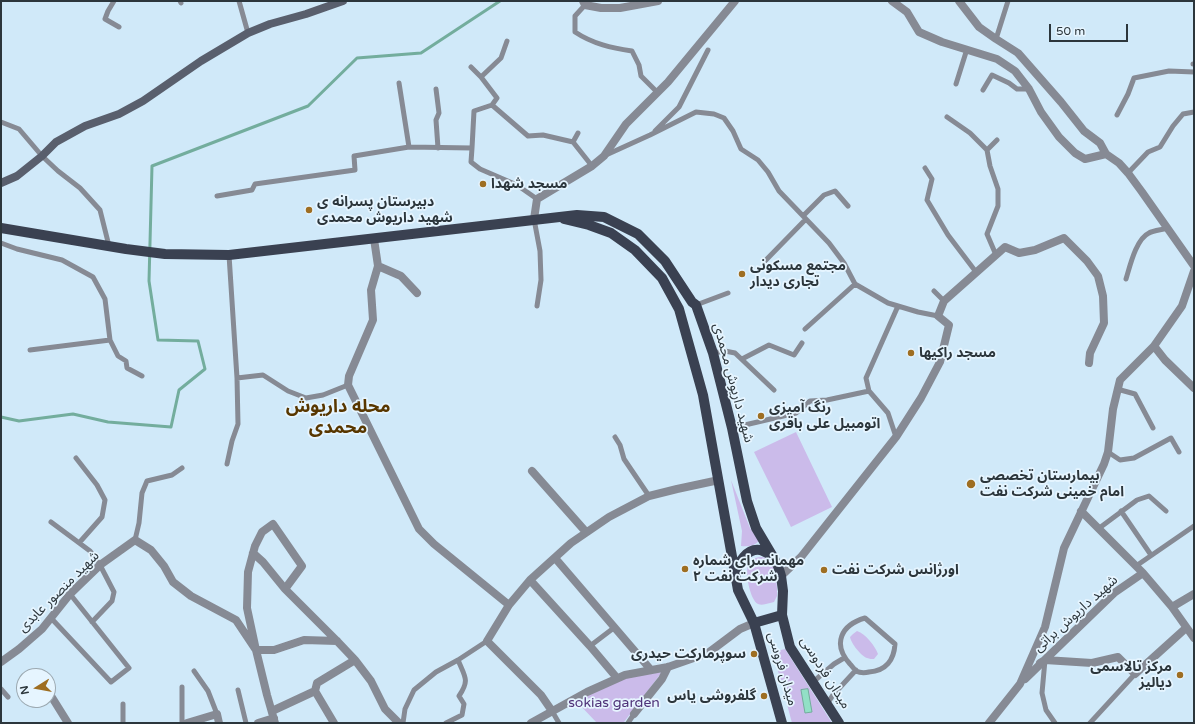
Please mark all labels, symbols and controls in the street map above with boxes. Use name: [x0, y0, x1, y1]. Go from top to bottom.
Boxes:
scale bar: [1051, 16, 1130, 42]
text: 50 m: [1056, 24, 1085, 38]
place label: مسجد شهدا: [491, 176, 567, 192]
marker: مسجد شهدا: [478, 179, 488, 189]
place label: دبیرستان پسرانه ی شهید داریوش محمدی: [317, 194, 453, 226]
marker: دبیرستان پسرانه ی شهید داریوش محمدی: [304, 205, 314, 215]
place label: مجتمع مسکونی تجاری دیدار: [750, 258, 846, 290]
marker: مجتمع مسکونی تجاری دیدار: [737, 269, 747, 279]
street label: شهید داریوش محمدی: [709, 321, 757, 445]
place label: مسجد راکیها: [919, 345, 996, 361]
marker: مسجد راکیها: [906, 348, 916, 358]
district label: محله داریوش محمدی: [286, 396, 390, 438]
place label: رنگ آمیزی اتومبیل علی باقری: [769, 400, 880, 432]
marker: رنگ آمیزی اتومبیل علی باقری: [756, 411, 766, 421]
place label: بیمارستان تخصصی امام خمینی شرکت نفت: [980, 468, 1124, 500]
marker: بیمارستان تخصصی امام خمینی شرکت نفت: [965, 478, 977, 490]
street label: شهید منصور عابدی: [15, 548, 103, 636]
place label: مهمانسرای شماره ۲ شرکت نفت: [693, 553, 804, 586]
place label: اورژانس شرکت نفت: [832, 562, 959, 578]
marker: مهمانسرای شماره ۲ شرکت نفت: [680, 564, 690, 574]
marker: اورژانس شرکت نفت: [819, 565, 829, 575]
street label: شهید داریوش براتی: [1031, 572, 1121, 656]
street label: میدان فروسی: [763, 630, 801, 708]
street label: میدان فردوسی: [796, 634, 854, 712]
place label: سوپرمارکت حیدری: [631, 646, 746, 662]
marker: سوپرمارکت حیدری: [749, 649, 759, 659]
place label: مرکز تالاسمی دیالیز: [1090, 659, 1172, 692]
north arrow: [16, 668, 56, 708]
marker: مرکز تالاسمی دیالیز: [1175, 670, 1185, 680]
text: N: [17, 685, 32, 696]
place label: گلفروشی یاس: [667, 688, 756, 704]
marker: گلفروشی یاس: [759, 691, 769, 701]
park label: sokias garden: [568, 695, 660, 711]

